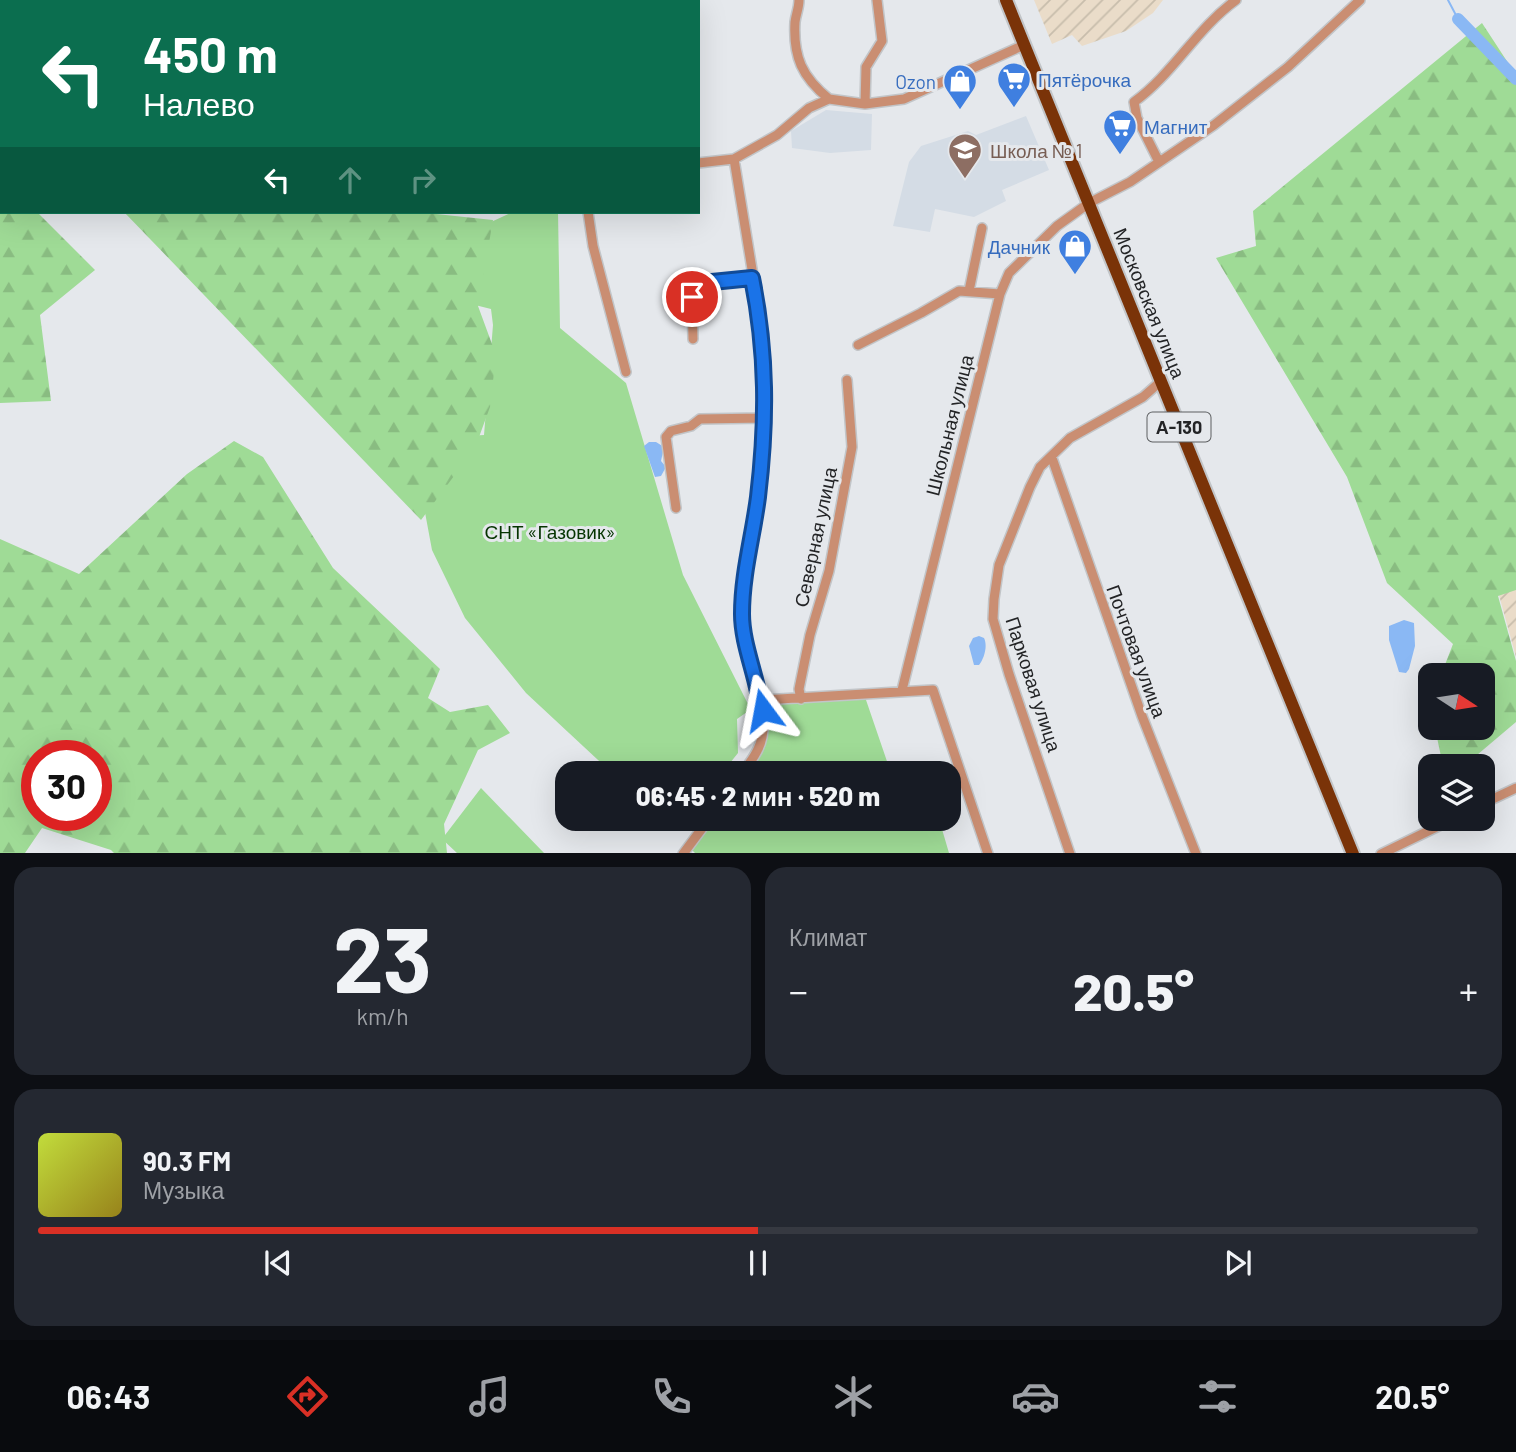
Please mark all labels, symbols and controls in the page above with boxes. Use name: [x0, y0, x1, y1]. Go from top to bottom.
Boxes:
text: 450 m: [143, 24, 278, 83]
icon: left: [28, 28, 119, 119]
supermarket icon: Пятёрочка: [995, 60, 1033, 109]
shop icon: Ozon: [941, 62, 979, 111]
place label: Пятёрочка: [1038, 68, 1132, 91]
place label: Ozon: [895, 70, 936, 93]
text: Налево: [143, 84, 255, 122]
supermarket icon: Магнит: [1101, 107, 1139, 156]
place label: Магнит: [1144, 115, 1208, 138]
school or university icon: Школа № 1: [946, 131, 984, 180]
place label: Школа № 1: [990, 139, 1082, 162]
icon: left: [258, 161, 296, 199]
icon: ahead: [331, 161, 369, 199]
icon: right: [404, 161, 442, 199]
street label: Московская улица: [1109, 224, 1191, 382]
shop icon: Дачник: [1056, 227, 1094, 276]
place label: Дачник: [988, 235, 1051, 258]
pin: [662, 267, 722, 327]
icon: arrive: [673, 278, 711, 316]
street label: Школьная улица: [920, 352, 978, 498]
road number: А-130: [1148, 412, 1210, 442]
street label: Северная улица: [789, 464, 841, 609]
park label: СНТ «Газовик»: [484, 520, 616, 543]
street label: Почтовая улица: [1102, 582, 1172, 721]
street label: Парковая улица: [1001, 614, 1067, 755]
north arrow: [1418, 663, 1494, 740]
map controls: [1418, 663, 1495, 831]
position arrow: [726, 673, 800, 747]
speed limit sign: 30: [21, 740, 112, 831]
button: layers: [1418, 754, 1495, 831]
text: 06:45 · 2 мин · 520 m: [636, 780, 880, 811]
text: 23: [333, 902, 432, 1011]
text: Климат: [789, 923, 867, 951]
text: 20.5°: [1073, 959, 1194, 1021]
text: −: [789, 967, 808, 1013]
text: +: [1459, 967, 1478, 1013]
text: km/h: [356, 1002, 409, 1030]
text: 90.3 FM: [143, 1145, 231, 1176]
text: Музыка: [143, 1176, 224, 1204]
icon: previous: [259, 1244, 297, 1282]
icon: pause: [739, 1244, 777, 1282]
icon: next: [1219, 1244, 1257, 1282]
icon: directions: [283, 1372, 332, 1421]
icon: music: [465, 1372, 514, 1421]
icon: phone: [647, 1372, 696, 1421]
icon: climate: [829, 1372, 878, 1421]
icon: car: [1011, 1372, 1060, 1421]
icon: filters: [1193, 1372, 1242, 1421]
text: 06:43: [67, 1377, 150, 1415]
text: 20.5°: [1375, 1377, 1449, 1415]

